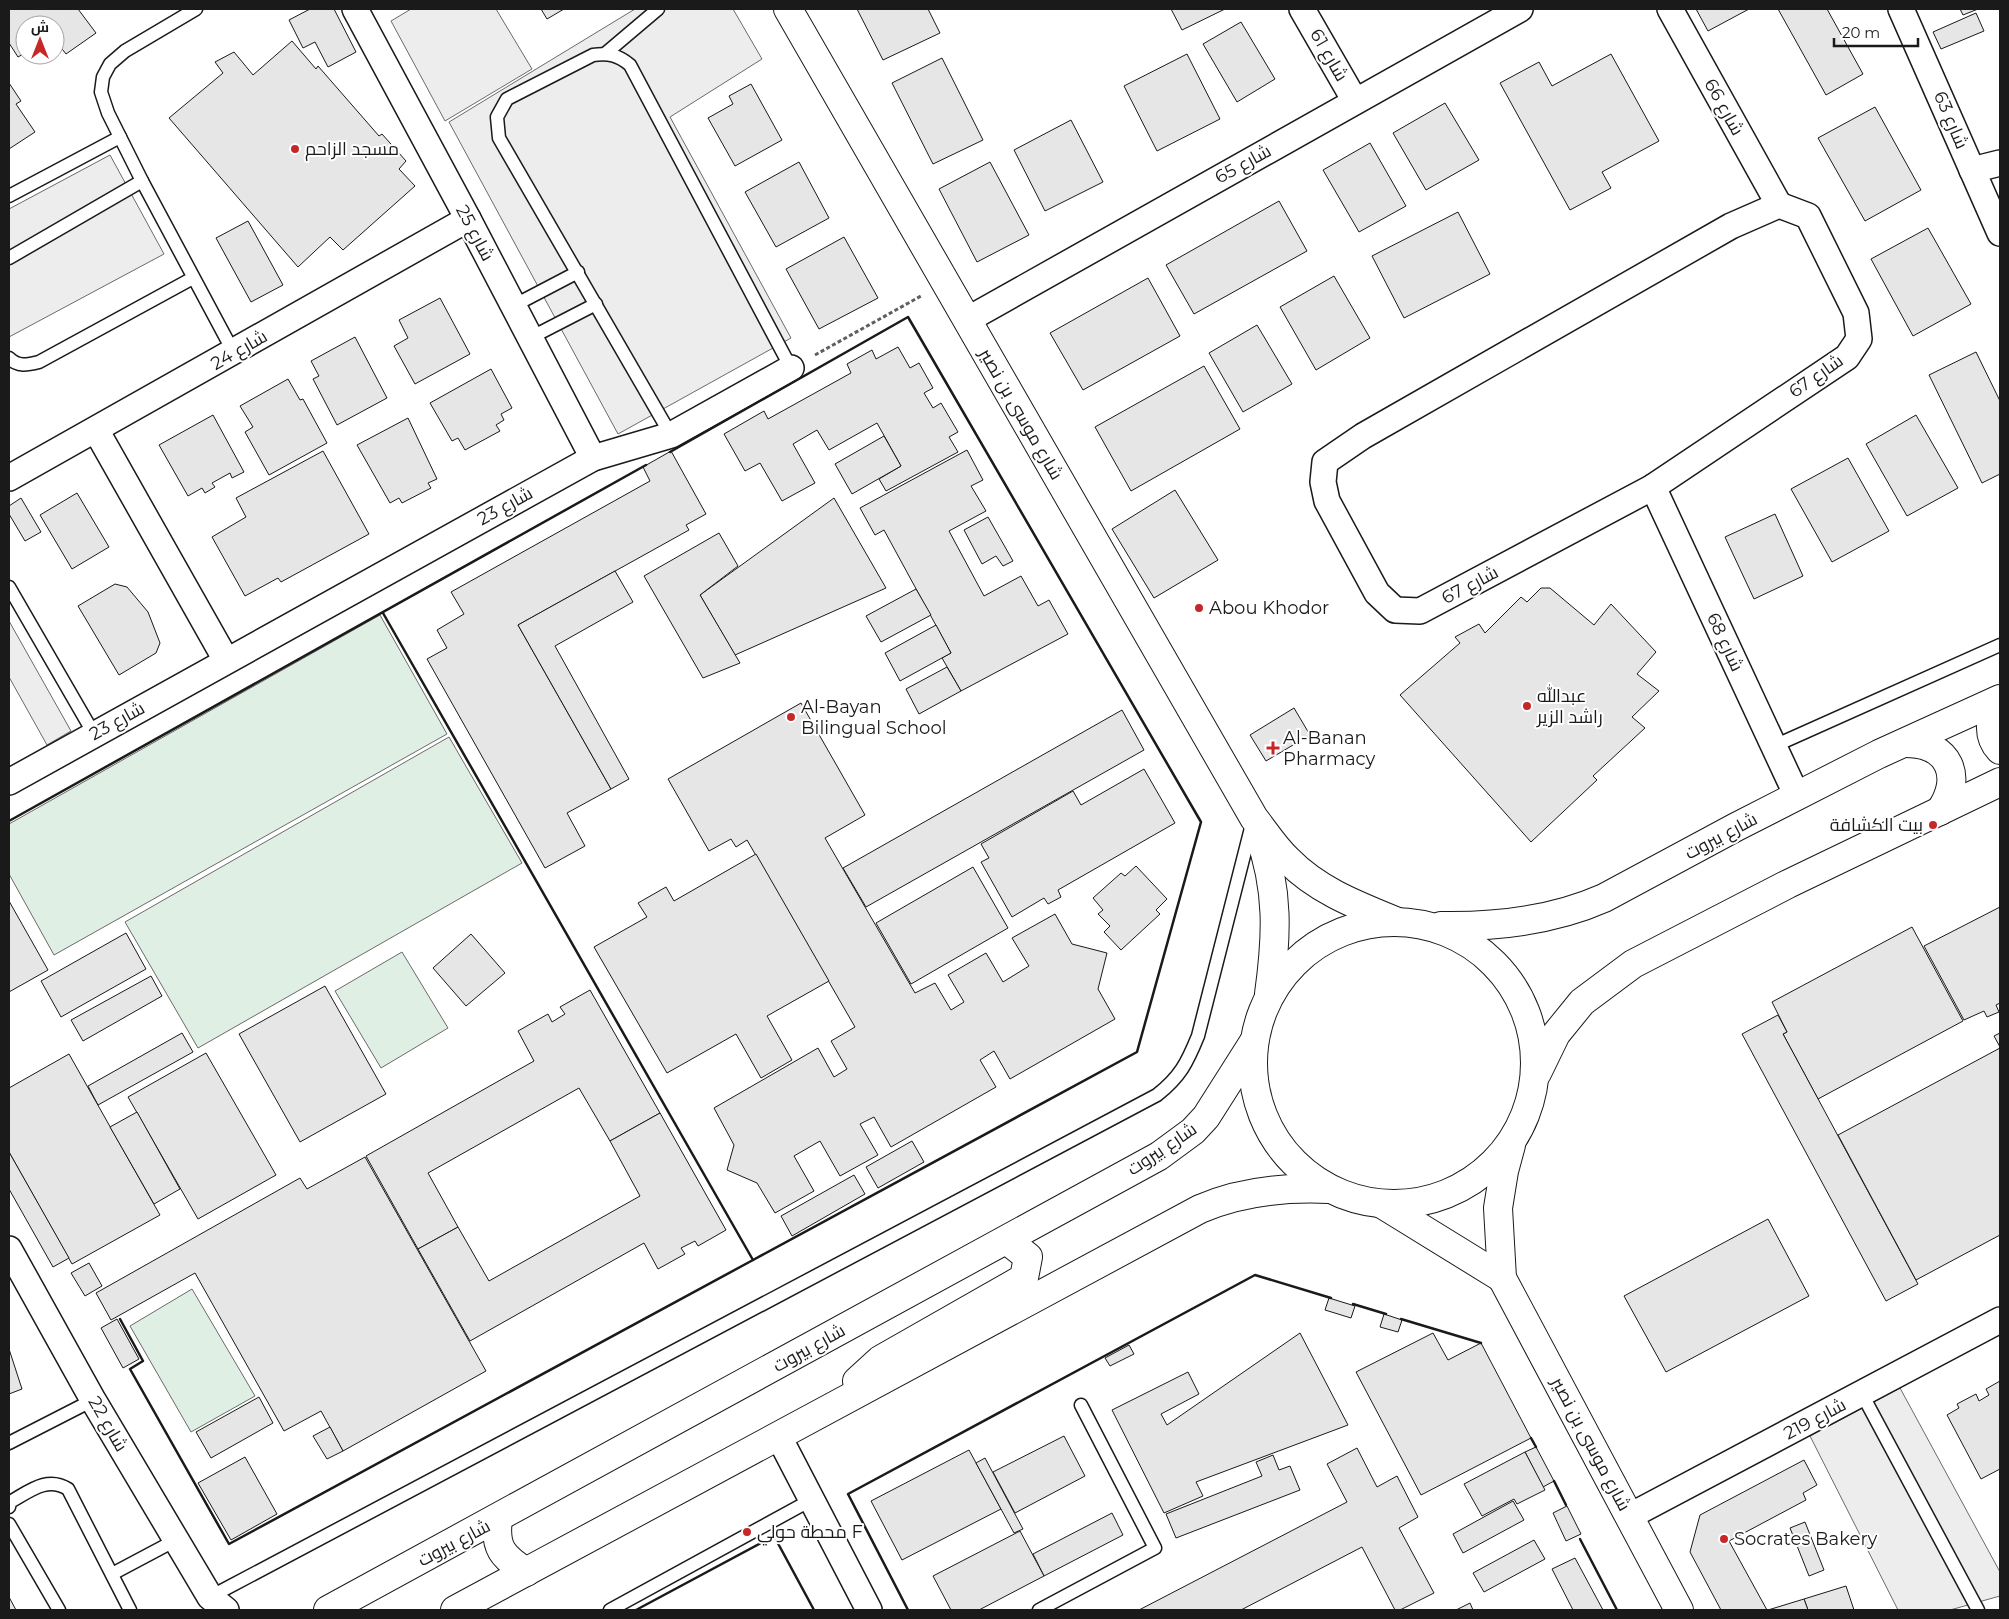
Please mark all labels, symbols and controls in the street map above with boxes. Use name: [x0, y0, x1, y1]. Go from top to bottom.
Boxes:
north arrow: [15, 15, 65, 65]
scale bar: [1834, 15, 1918, 47]
text: ش: [31, 18, 49, 36]
text: 20 m: [1842, 23, 1880, 42]
street label: شارع 61: [1304, 25, 1353, 86]
street label: شارع 66: [1699, 75, 1749, 140]
street label: شارع 63: [1928, 88, 1973, 153]
place label: مسجد الزاحم: [305, 138, 399, 161]
street label: شارع 65: [1211, 140, 1275, 189]
marker: مسجد الزاحم: [289, 143, 301, 155]
street label: شارع 25: [450, 201, 499, 265]
street label: شارع 24: [207, 325, 272, 376]
street label: شارع موسى بن نصير: [973, 343, 1068, 484]
street label: شارع 67: [1785, 349, 1848, 403]
street label: شارع 23: [473, 482, 537, 531]
street label: شارع 67: [1438, 561, 1503, 610]
place label: Abou Khodor: [1209, 597, 1329, 619]
marker: Abou Khodor: [1193, 602, 1205, 614]
street label: شارع 68: [1701, 609, 1748, 675]
place label: عبدالله راشد الزير: [1536, 684, 1603, 728]
place label: Al-Bayan Bilingual School: [801, 696, 947, 739]
street label: شارع 23: [85, 697, 149, 746]
marker: عبدالله راشد الزير: [1521, 700, 1533, 712]
marker: Al-Bayan Bilingual School: [785, 711, 797, 723]
place label: Al-Banan Pharmacy: [1283, 727, 1376, 770]
marker: Al-Banan Pharmacy: [1267, 742, 1279, 754]
street label: شارع بيروت: [1681, 808, 1762, 865]
place label: بيت الكشافة: [1830, 814, 1923, 836]
marker: بيت الكشافة: [1927, 819, 1939, 831]
street label: شارع بيروت: [1123, 1118, 1202, 1181]
street label: شارع بيروت: [769, 1319, 849, 1378]
street label: شارع موسى بن نصير: [1545, 1372, 1636, 1515]
street label: شارع 22: [83, 1392, 133, 1456]
street label: شارع 219: [1780, 1393, 1850, 1445]
street label: شارع بيروت: [414, 1515, 495, 1572]
place label: محطة حولي F: [757, 1521, 863, 1546]
marker: محطة حولي F: [741, 1526, 753, 1538]
place label: Socrates Bakery: [1734, 1528, 1877, 1550]
marker: Socrates Bakery: [1718, 1533, 1730, 1545]

